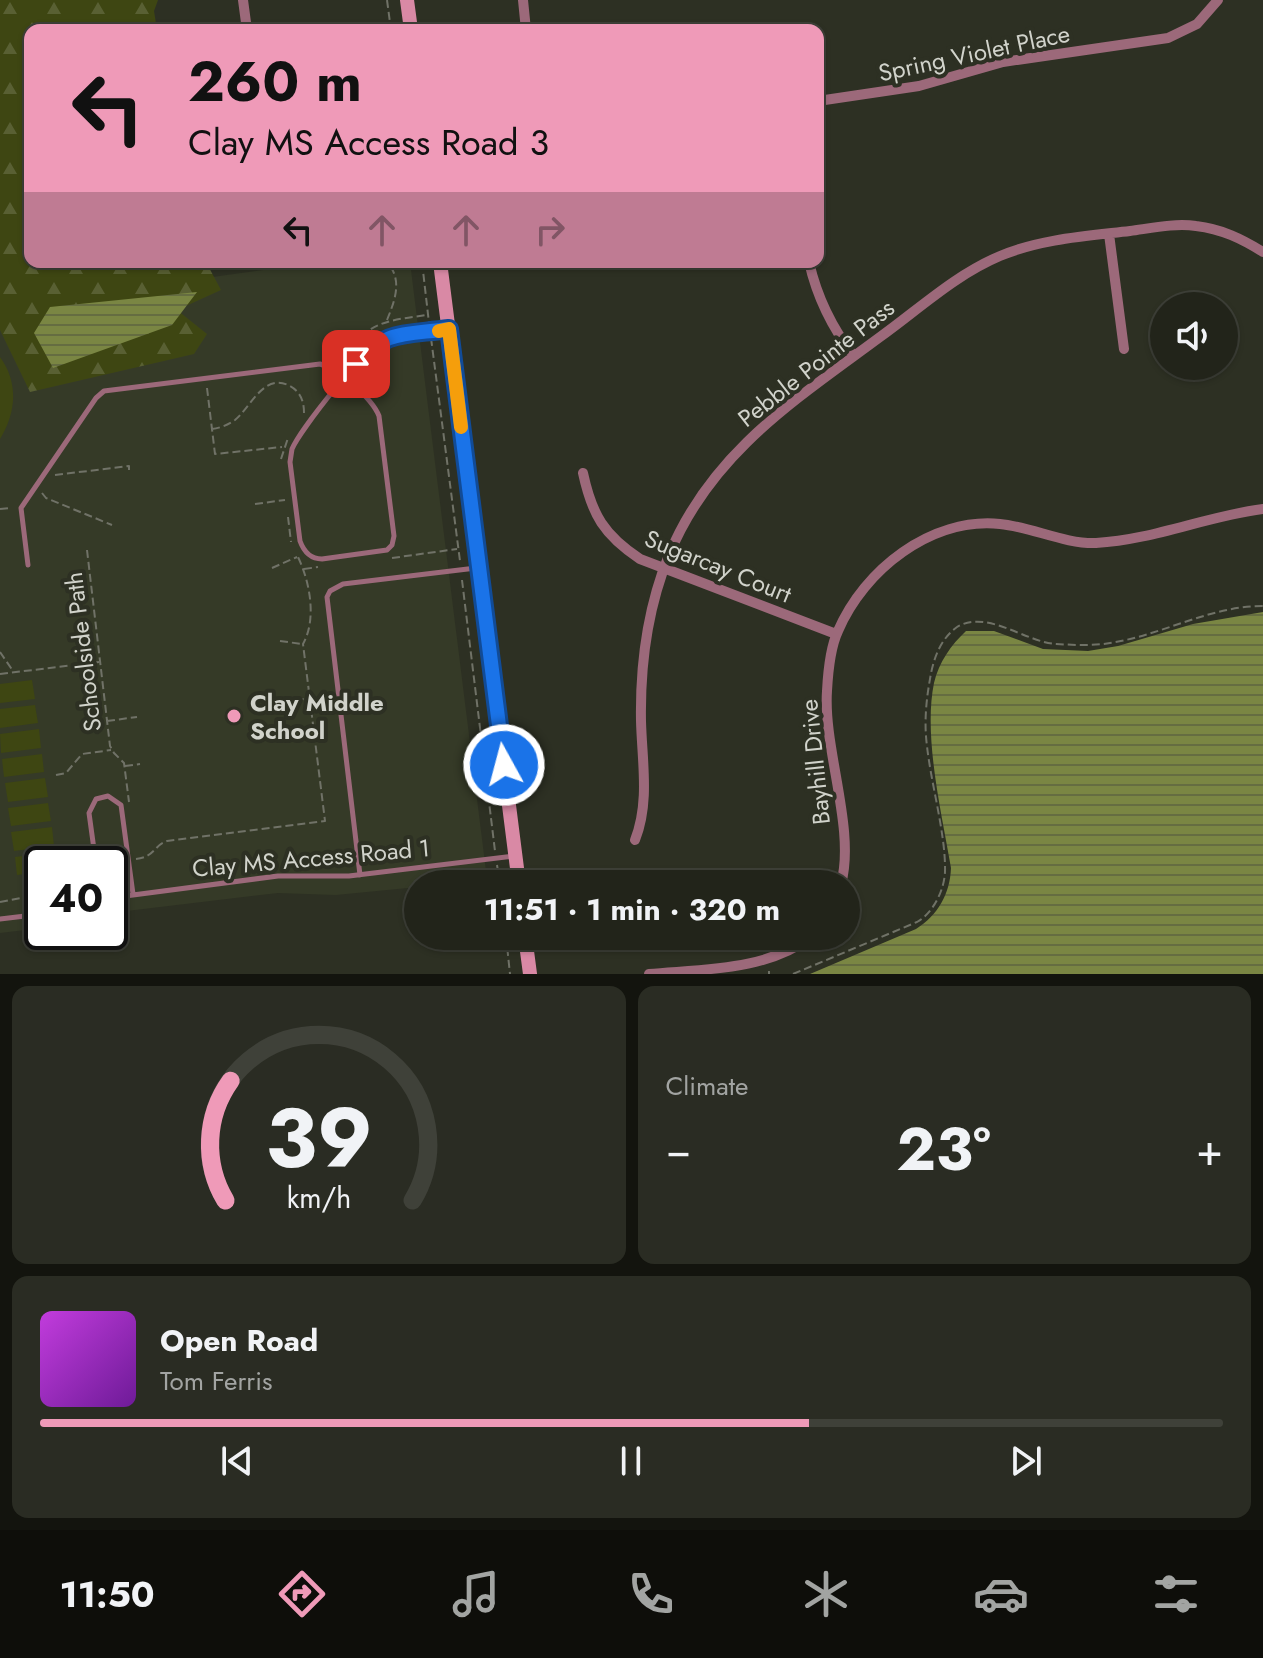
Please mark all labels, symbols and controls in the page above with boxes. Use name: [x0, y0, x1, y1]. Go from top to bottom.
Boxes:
street label: Spring Violet Place: [875, 16, 1073, 90]
text: 260 m: [188, 41, 362, 122]
icon: left: [56, 56, 160, 160]
text: Clay MS Access Road 3: [188, 116, 549, 168]
icon: left: [276, 208, 320, 252]
icon: ahead: [360, 208, 404, 252]
icon: ahead: [444, 208, 488, 252]
icon: right: [528, 208, 572, 252]
street label: Pebble Pointe Pass: [730, 291, 902, 435]
map controls: [1150, 292, 1238, 380]
button: sound: [1150, 292, 1238, 380]
pin: [322, 330, 390, 398]
icon: arrive: [334, 342, 378, 386]
street label: Sugarcay Court: [639, 521, 797, 611]
street label: Schoolside Path: [56, 570, 110, 734]
place label: Clay Middle School: [250, 685, 384, 748]
street label: Bayhill Drive: [791, 698, 839, 826]
marker: Clay Middle School: [225, 707, 243, 725]
position arrow: [462, 723, 546, 807]
street label: Clay MS Access Road 1: [191, 830, 431, 886]
speed limit sign: 40: [24, 846, 128, 950]
text: 11:51 · 1 min · 320 m: [484, 888, 780, 931]
text: Climate: [666, 1067, 748, 1105]
text: 39: [265, 1078, 372, 1198]
text: 23°: [896, 1106, 991, 1193]
text: −: [666, 1118, 691, 1182]
text: +: [1196, 1118, 1223, 1182]
text: km/h: [286, 1177, 351, 1219]
text: Open Road: [160, 1319, 318, 1362]
text: Tom Ferris: [160, 1362, 272, 1400]
icon: previous: [215, 1439, 259, 1483]
icon: pause: [609, 1439, 653, 1483]
icon: next: [1004, 1439, 1048, 1483]
icon: directions: [274, 1566, 330, 1622]
icon: music: [448, 1566, 504, 1622]
icon: phone: [623, 1566, 679, 1622]
icon: climate: [798, 1566, 854, 1622]
icon: car: [973, 1566, 1029, 1622]
icon: filters: [1148, 1566, 1204, 1622]
text: 11:50: [59, 1568, 155, 1620]

